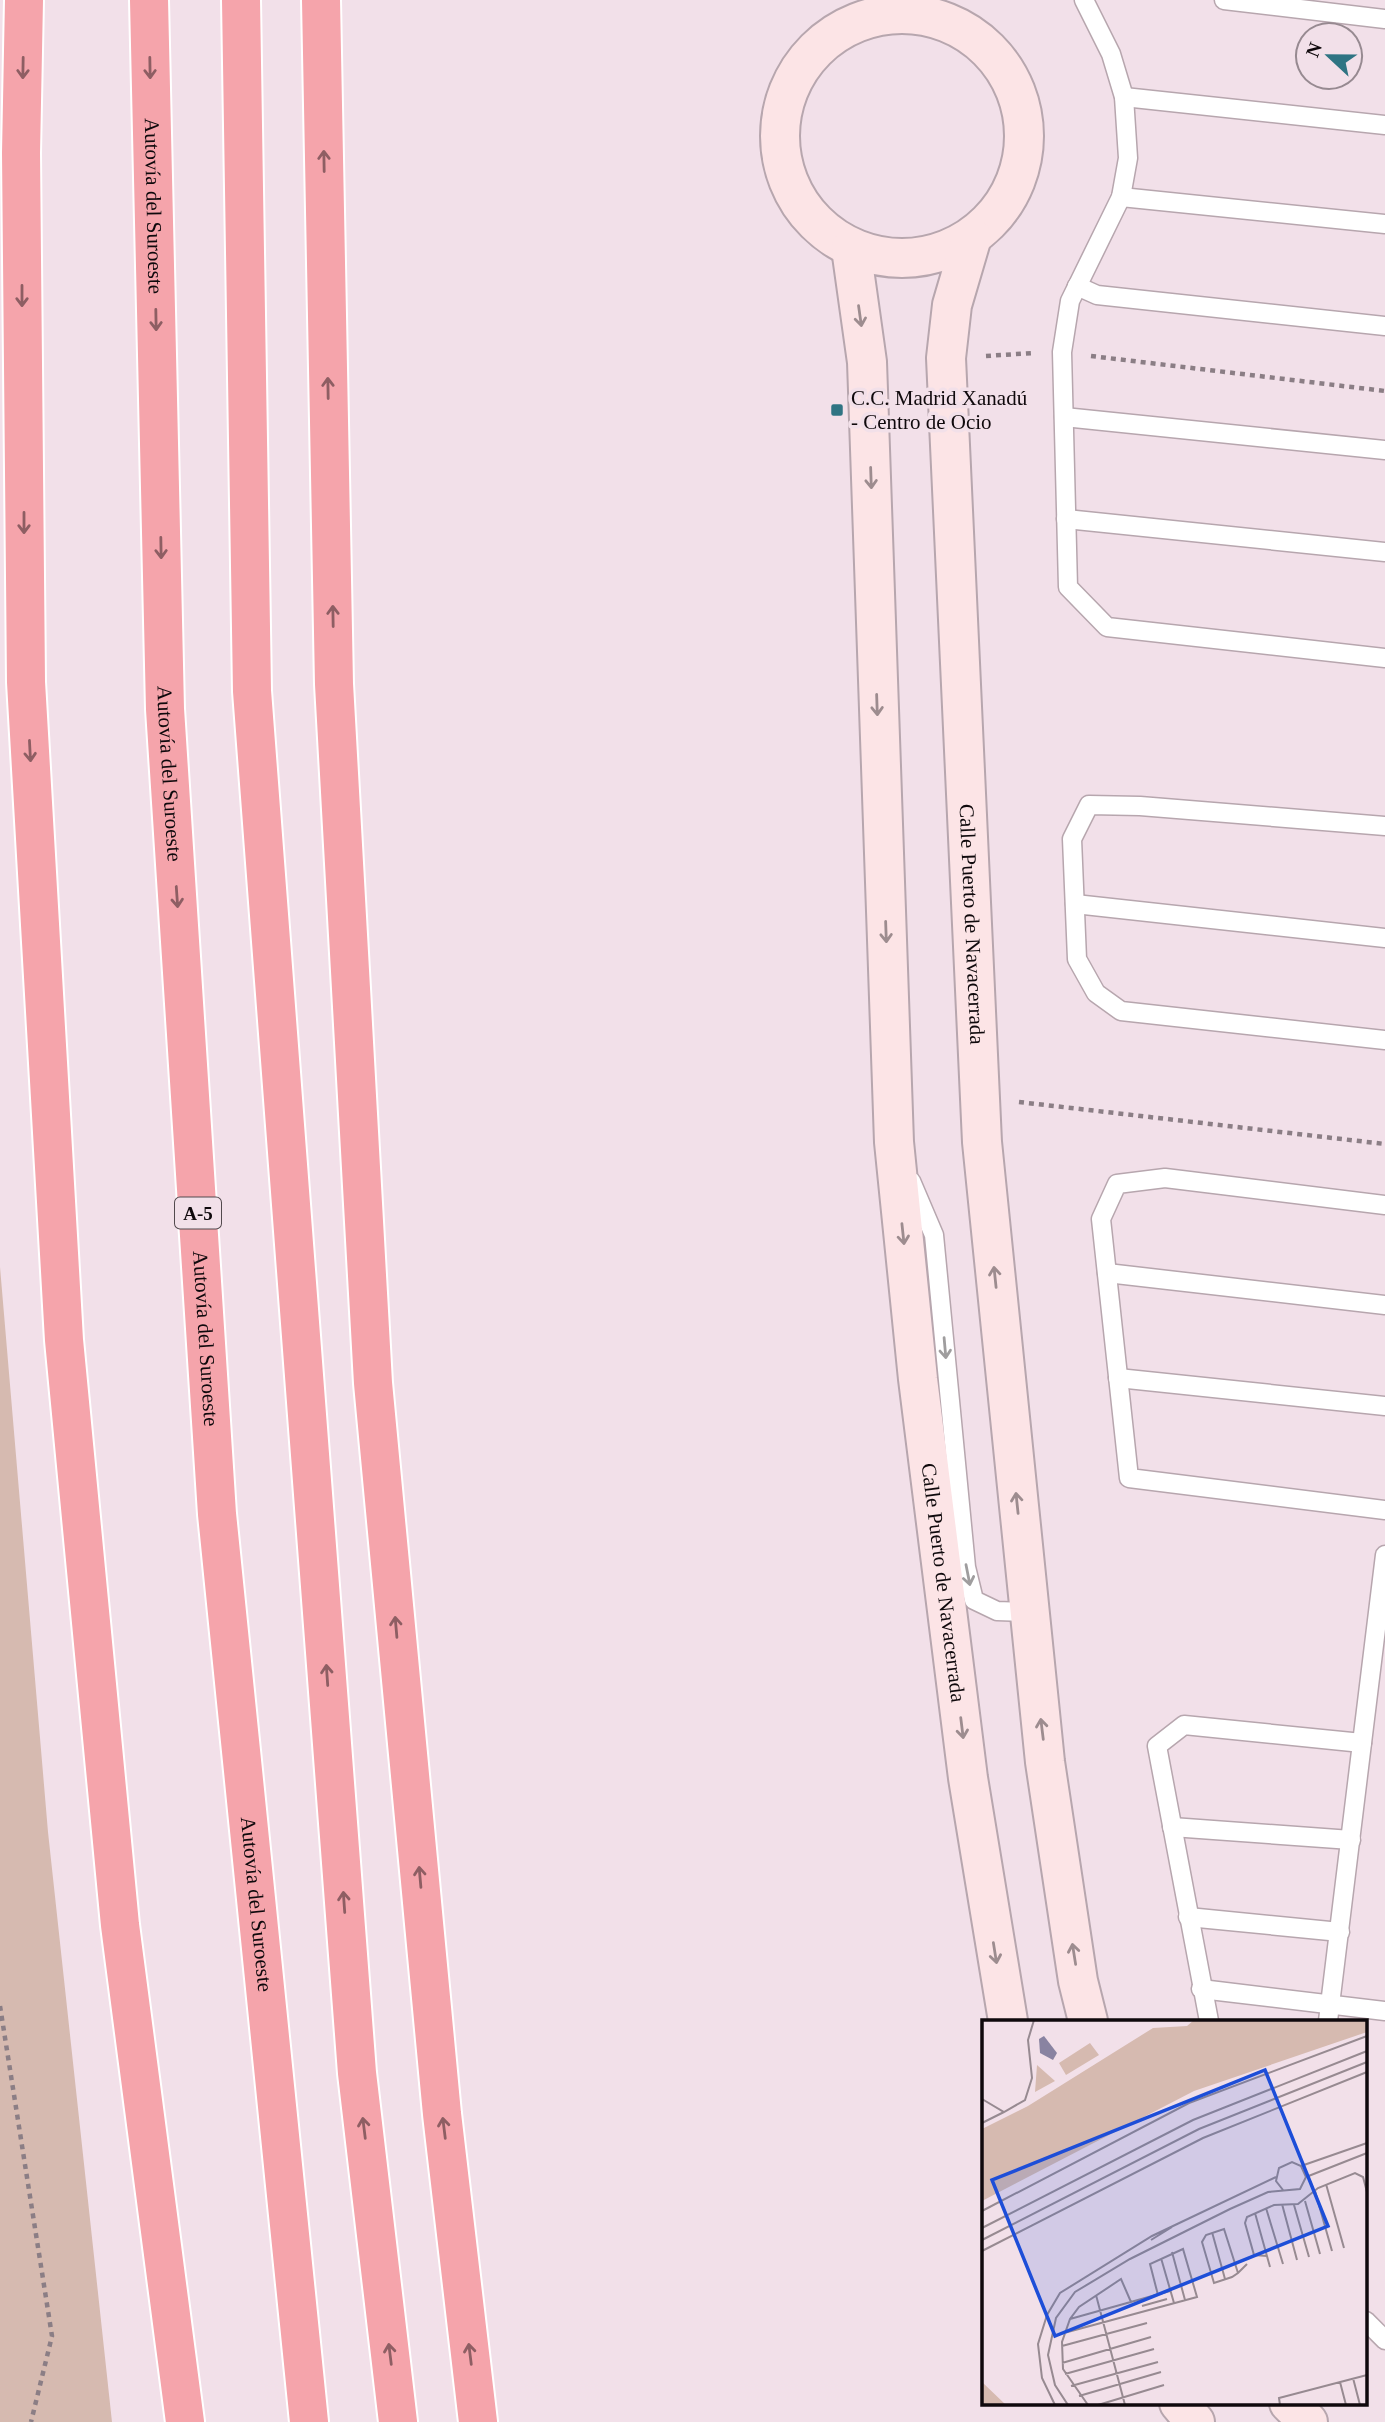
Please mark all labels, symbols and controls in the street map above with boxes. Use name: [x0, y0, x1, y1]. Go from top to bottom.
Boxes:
north arrow: [1294, 21, 1364, 91]
text: N: [1301, 39, 1326, 60]
one-way arrow: [16, 56, 29, 79]
one-way arrow: [143, 56, 157, 79]
street label: Autovía del Suroeste: [140, 118, 168, 294]
one-way arrow: [317, 150, 331, 173]
one-way arrow: [16, 284, 29, 307]
one-way arrow: [854, 304, 867, 327]
one-way arrow: [149, 308, 163, 331]
one-way arrow: [321, 377, 335, 400]
place label: C.C. Madrid Xanadú - Centro de Ocio: [851, 386, 1028, 434]
marker: C.C. Madrid Xanadú - Centro de Ocio: [829, 402, 845, 418]
one-way arrow: [864, 466, 877, 489]
one-way arrow: [17, 511, 31, 534]
one-way arrow: [154, 536, 168, 559]
one-way arrow: [326, 605, 339, 628]
street label: Autovía del Suroeste: [152, 685, 187, 862]
one-way arrow: [871, 693, 884, 716]
one-way arrow: [23, 739, 36, 762]
street label: Calle Puerto de Navacerrada: [954, 803, 990, 1046]
one-way arrow: [171, 885, 184, 908]
one-way arrow: [879, 921, 892, 944]
road number: A-5: [175, 1198, 221, 1228]
one-way arrow: [897, 1223, 910, 1245]
street label: Autovía del Suroeste: [188, 1250, 223, 1427]
one-way arrow: [988, 1266, 1001, 1288]
one-way arrow: [939, 1337, 952, 1359]
street label: Calle Puerto de Navacerrada: [917, 1462, 970, 1704]
one-way arrow: [1010, 1492, 1023, 1515]
one-way arrow: [962, 1563, 976, 1586]
one-way arrow: [389, 1616, 402, 1638]
one-way arrow: [320, 1664, 333, 1687]
one-way arrow: [955, 1716, 968, 1739]
one-way arrow: [1035, 1718, 1048, 1741]
street label: Autovía del Suroeste: [236, 1815, 277, 1993]
one-way arrow: [413, 1867, 426, 1889]
one-way arrow: [337, 1891, 350, 1913]
one-way arrow: [989, 1941, 1002, 1964]
one-way arrow: [1068, 1943, 1081, 1966]
inset map: [982, 2020, 1368, 2404]
one-way arrow: [357, 2117, 370, 2140]
one-way arrow: [437, 2117, 450, 2140]
one-way arrow: [383, 2343, 396, 2366]
one-way arrow: [464, 2343, 477, 2366]

